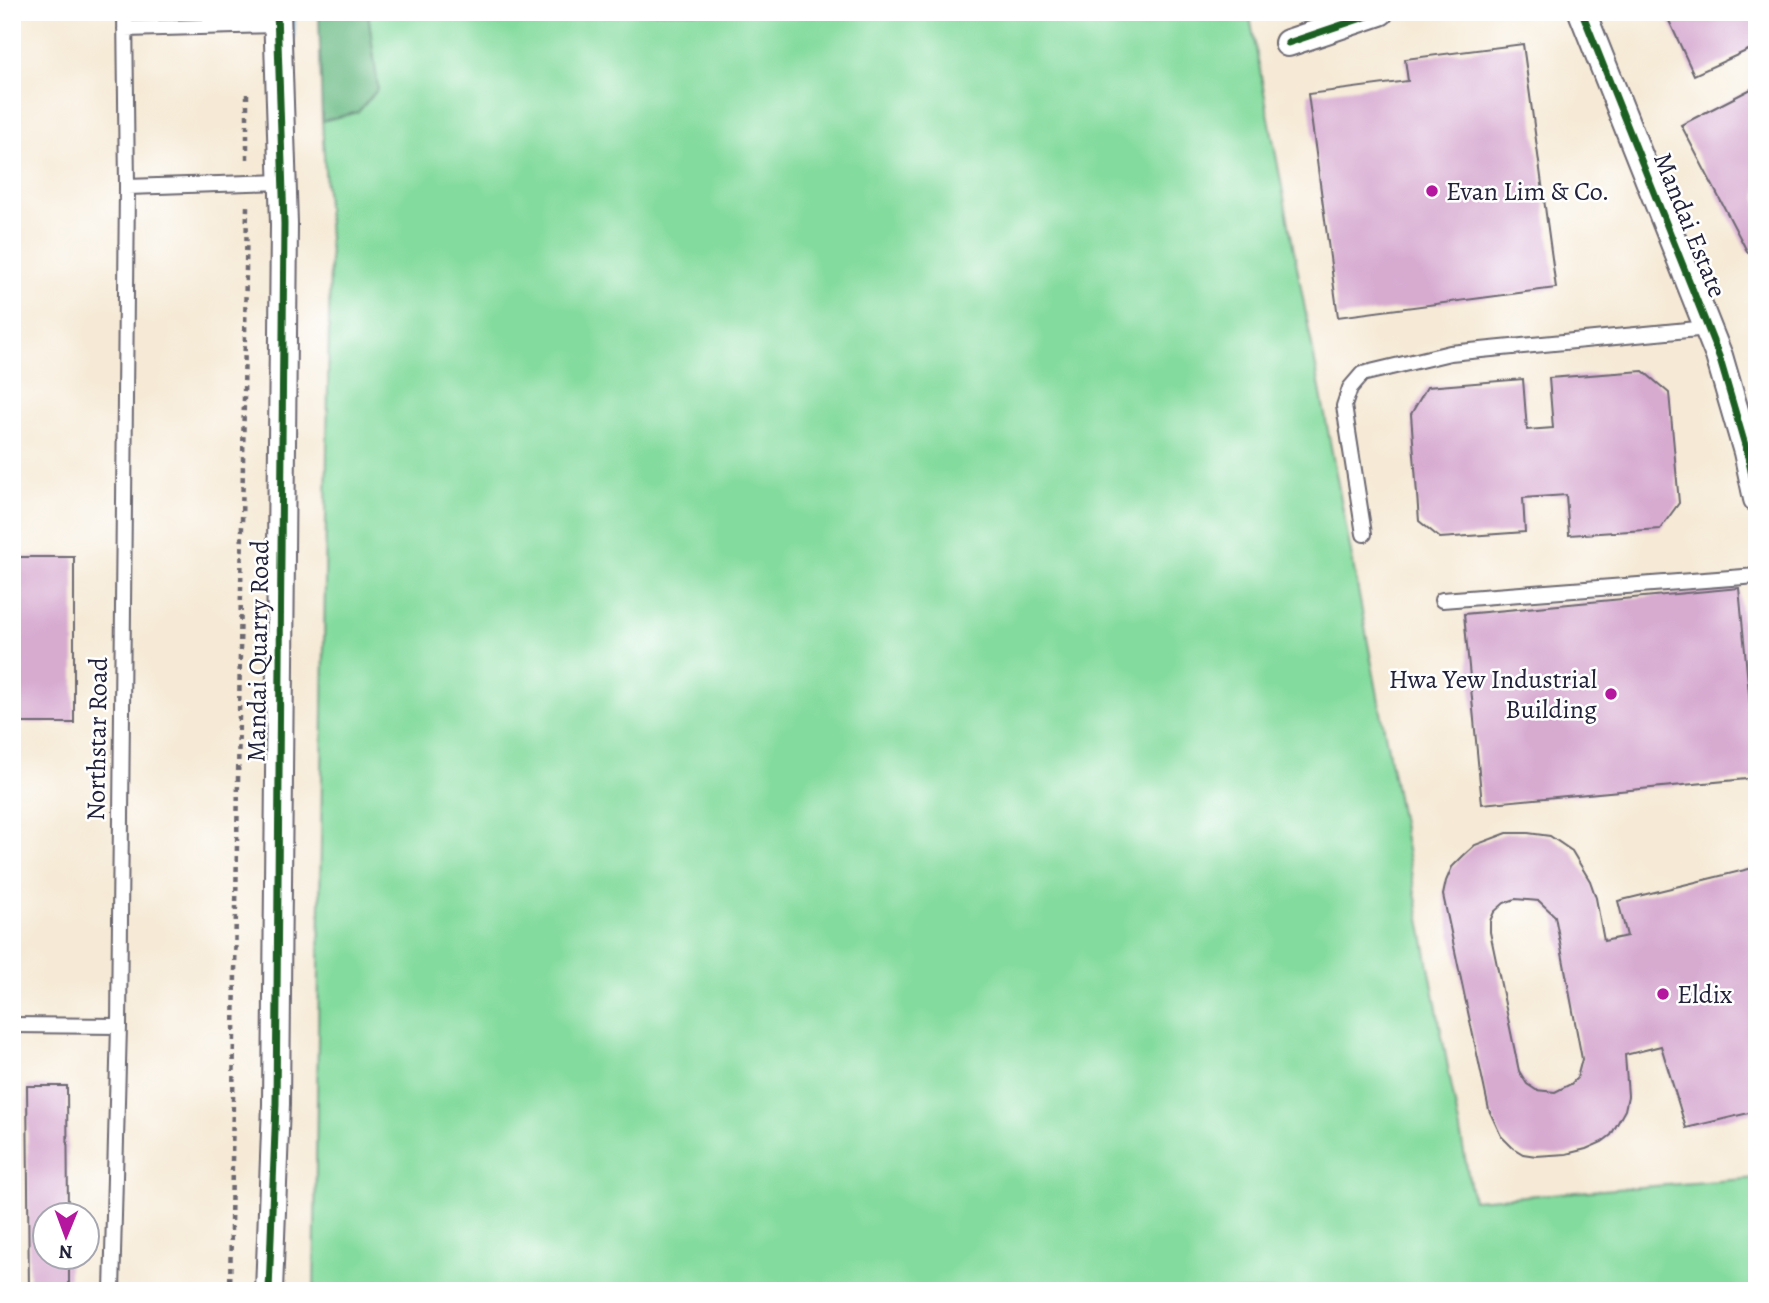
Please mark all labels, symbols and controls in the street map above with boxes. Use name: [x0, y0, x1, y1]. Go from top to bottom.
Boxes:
street label: Mandai Estate: [1645, 147, 1735, 303]
place label: Evan Lim & Co.: [1446, 174, 1610, 209]
marker: Evan Lim & Co.: [1424, 183, 1440, 199]
street label: Mandai Quarry Road: [239, 540, 277, 762]
street label: Northstar Road: [78, 657, 116, 821]
place label: Hwa Yew Industrial Building: [1389, 662, 1597, 727]
marker: Hwa Yew Industrial Building: [1603, 686, 1619, 702]
place label: Eldix: [1677, 977, 1733, 1012]
marker: Eldix: [1655, 986, 1671, 1002]
north arrow: [32, 1202, 102, 1272]
text: N: [58, 1239, 73, 1265]

